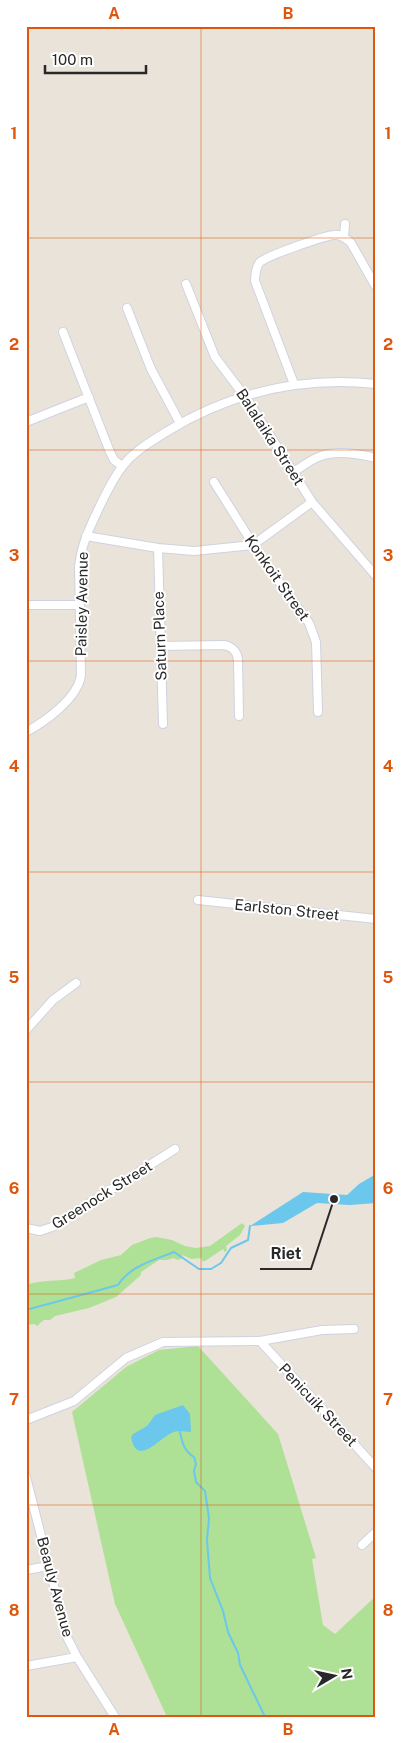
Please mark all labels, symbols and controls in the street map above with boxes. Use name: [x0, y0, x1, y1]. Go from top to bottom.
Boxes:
text: A: [108, 4, 120, 23]
text: B: [283, 4, 294, 23]
scale bar: [45, 42, 146, 74]
text: 100 m: [52, 51, 93, 68]
text: 1: [11, 124, 17, 143]
text: 1: [385, 124, 391, 143]
text: 2: [9, 335, 19, 354]
text: 2: [383, 335, 393, 354]
street label: Balalaika Street: [233, 385, 308, 488]
street label: Konkoit Street: [242, 532, 313, 624]
text: 3: [9, 546, 19, 565]
text: 3: [383, 546, 393, 565]
street label: Paisley Avenue: [72, 551, 91, 656]
street label: Saturn Place: [149, 591, 170, 681]
text: 4: [9, 757, 20, 776]
text: 4: [383, 757, 394, 776]
street label: Earlston Street: [234, 896, 340, 923]
text: 5: [9, 968, 20, 987]
text: 5: [383, 968, 394, 987]
street label: Greenock Street: [49, 1157, 155, 1232]
text: 6: [9, 1179, 19, 1198]
text: 6: [383, 1179, 393, 1198]
callout: Riet: [260, 1238, 311, 1269]
text: Riet: [271, 1244, 302, 1263]
street label: Penicuik Street: [276, 1360, 361, 1450]
text: 7: [9, 1390, 19, 1409]
text: 7: [383, 1390, 393, 1409]
street label: Beauly Avenue: [34, 1535, 77, 1639]
text: 8: [9, 1601, 20, 1620]
text: 8: [383, 1601, 394, 1620]
north arrow: [310, 1650, 360, 1700]
text: N: [338, 1667, 356, 1681]
text: A: [108, 1720, 120, 1739]
text: B: [283, 1720, 294, 1739]

